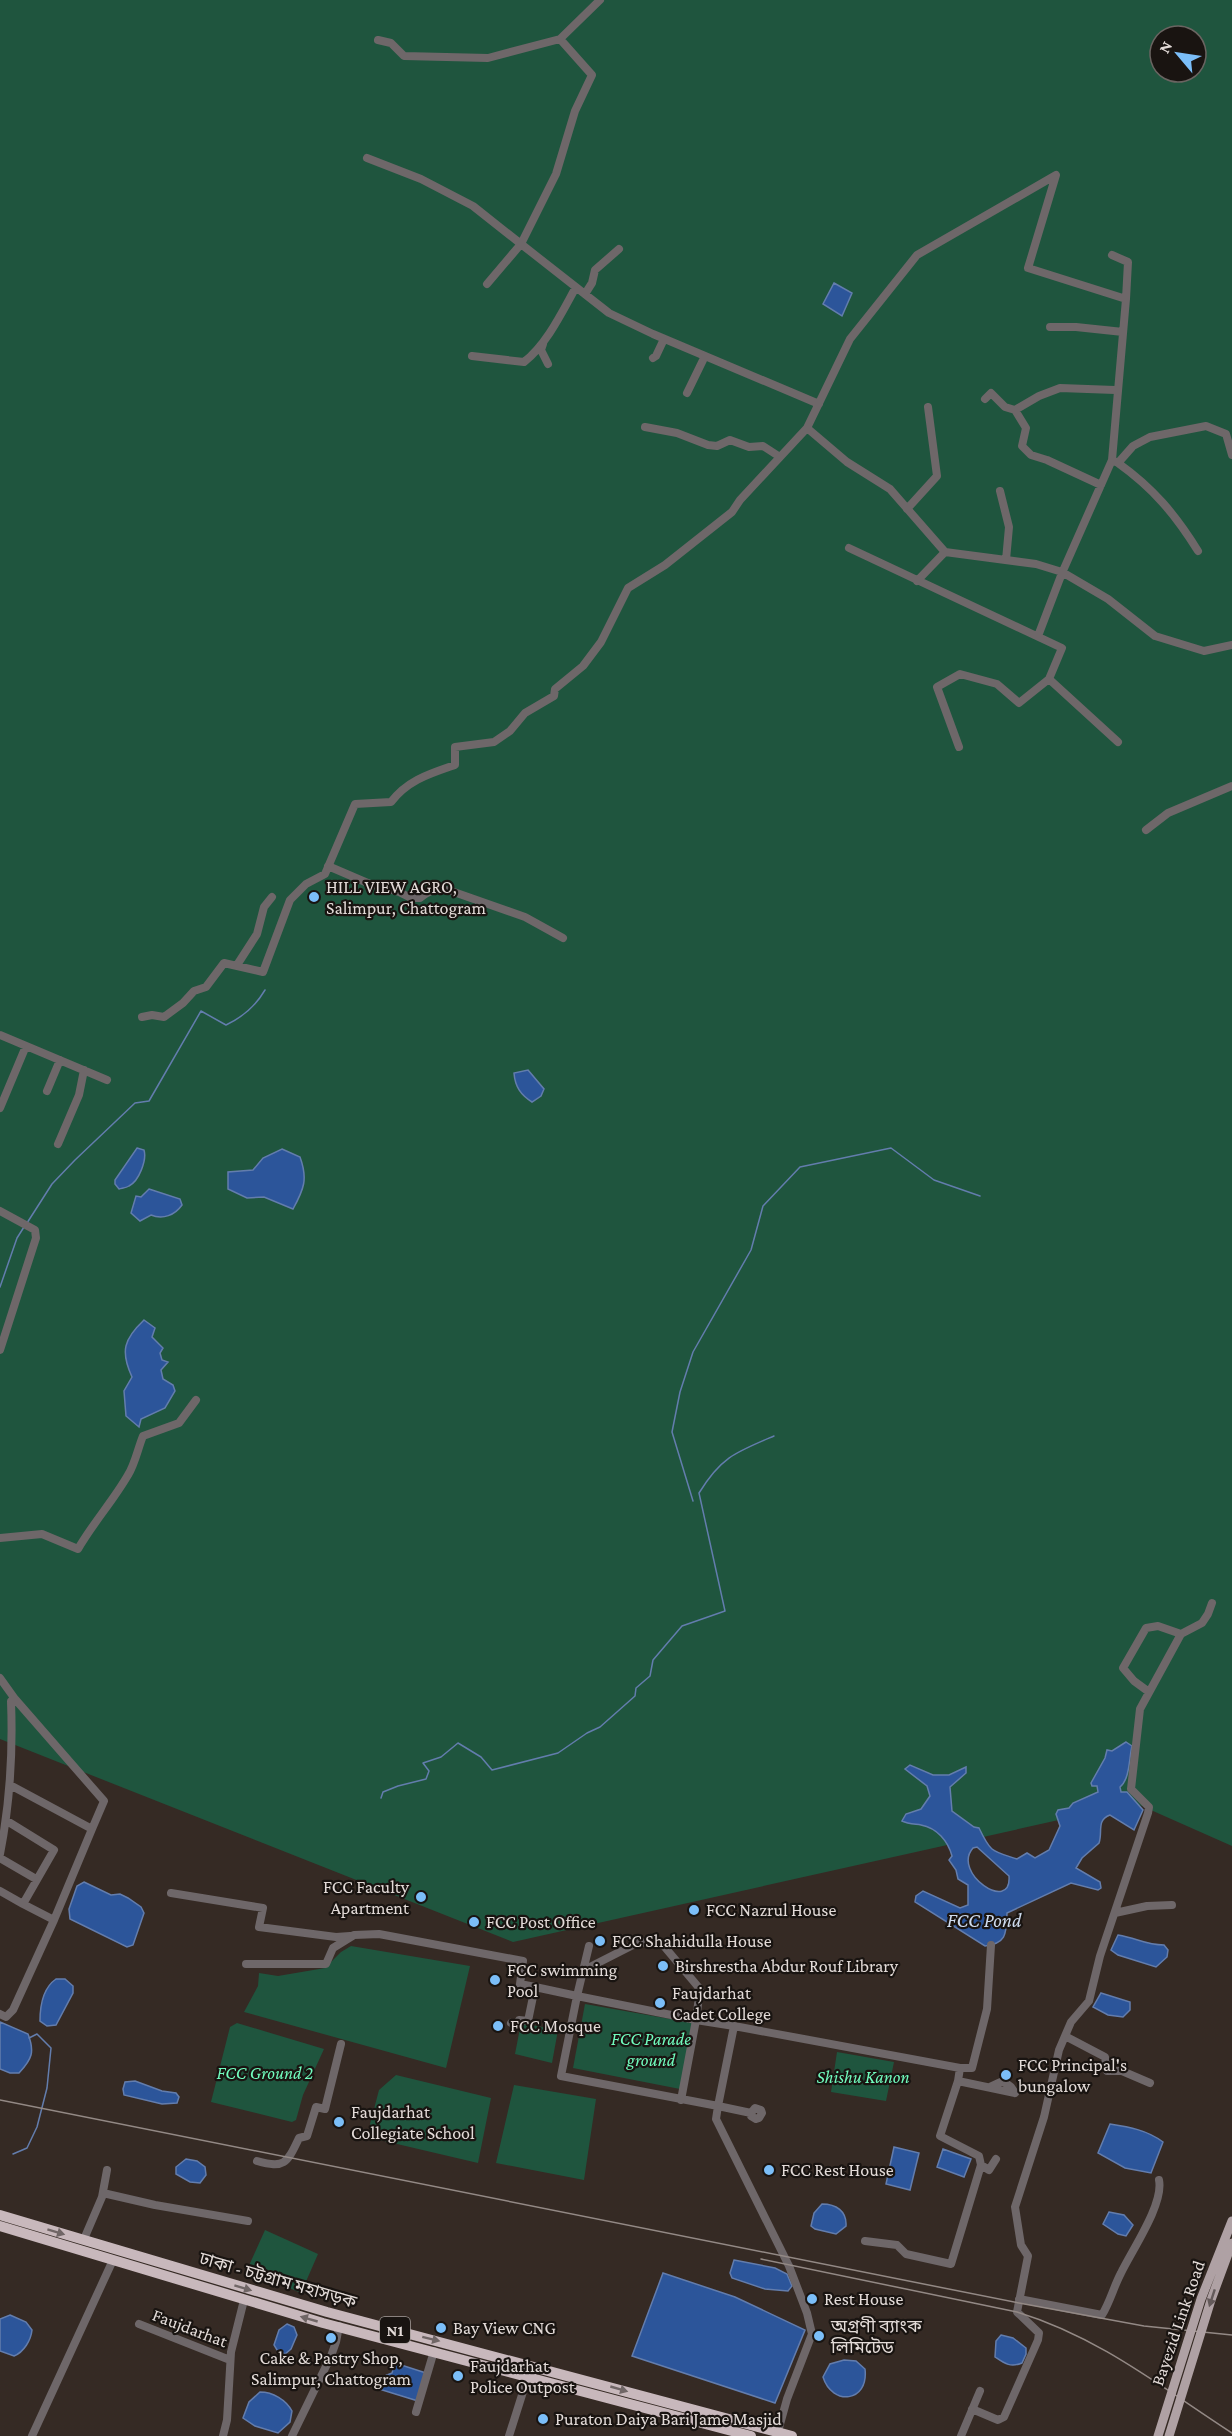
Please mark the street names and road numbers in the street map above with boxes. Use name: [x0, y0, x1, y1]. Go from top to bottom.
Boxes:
street label: ঢাকা - চট্টগ্রাম মহাসড়ক: [196, 2248, 359, 2312]
street label: Bayezid Link Road: [1147, 2257, 1209, 2388]
street label: Faujdarhat: [149, 2305, 231, 2353]
road number: N1: [380, 2317, 410, 2343]

